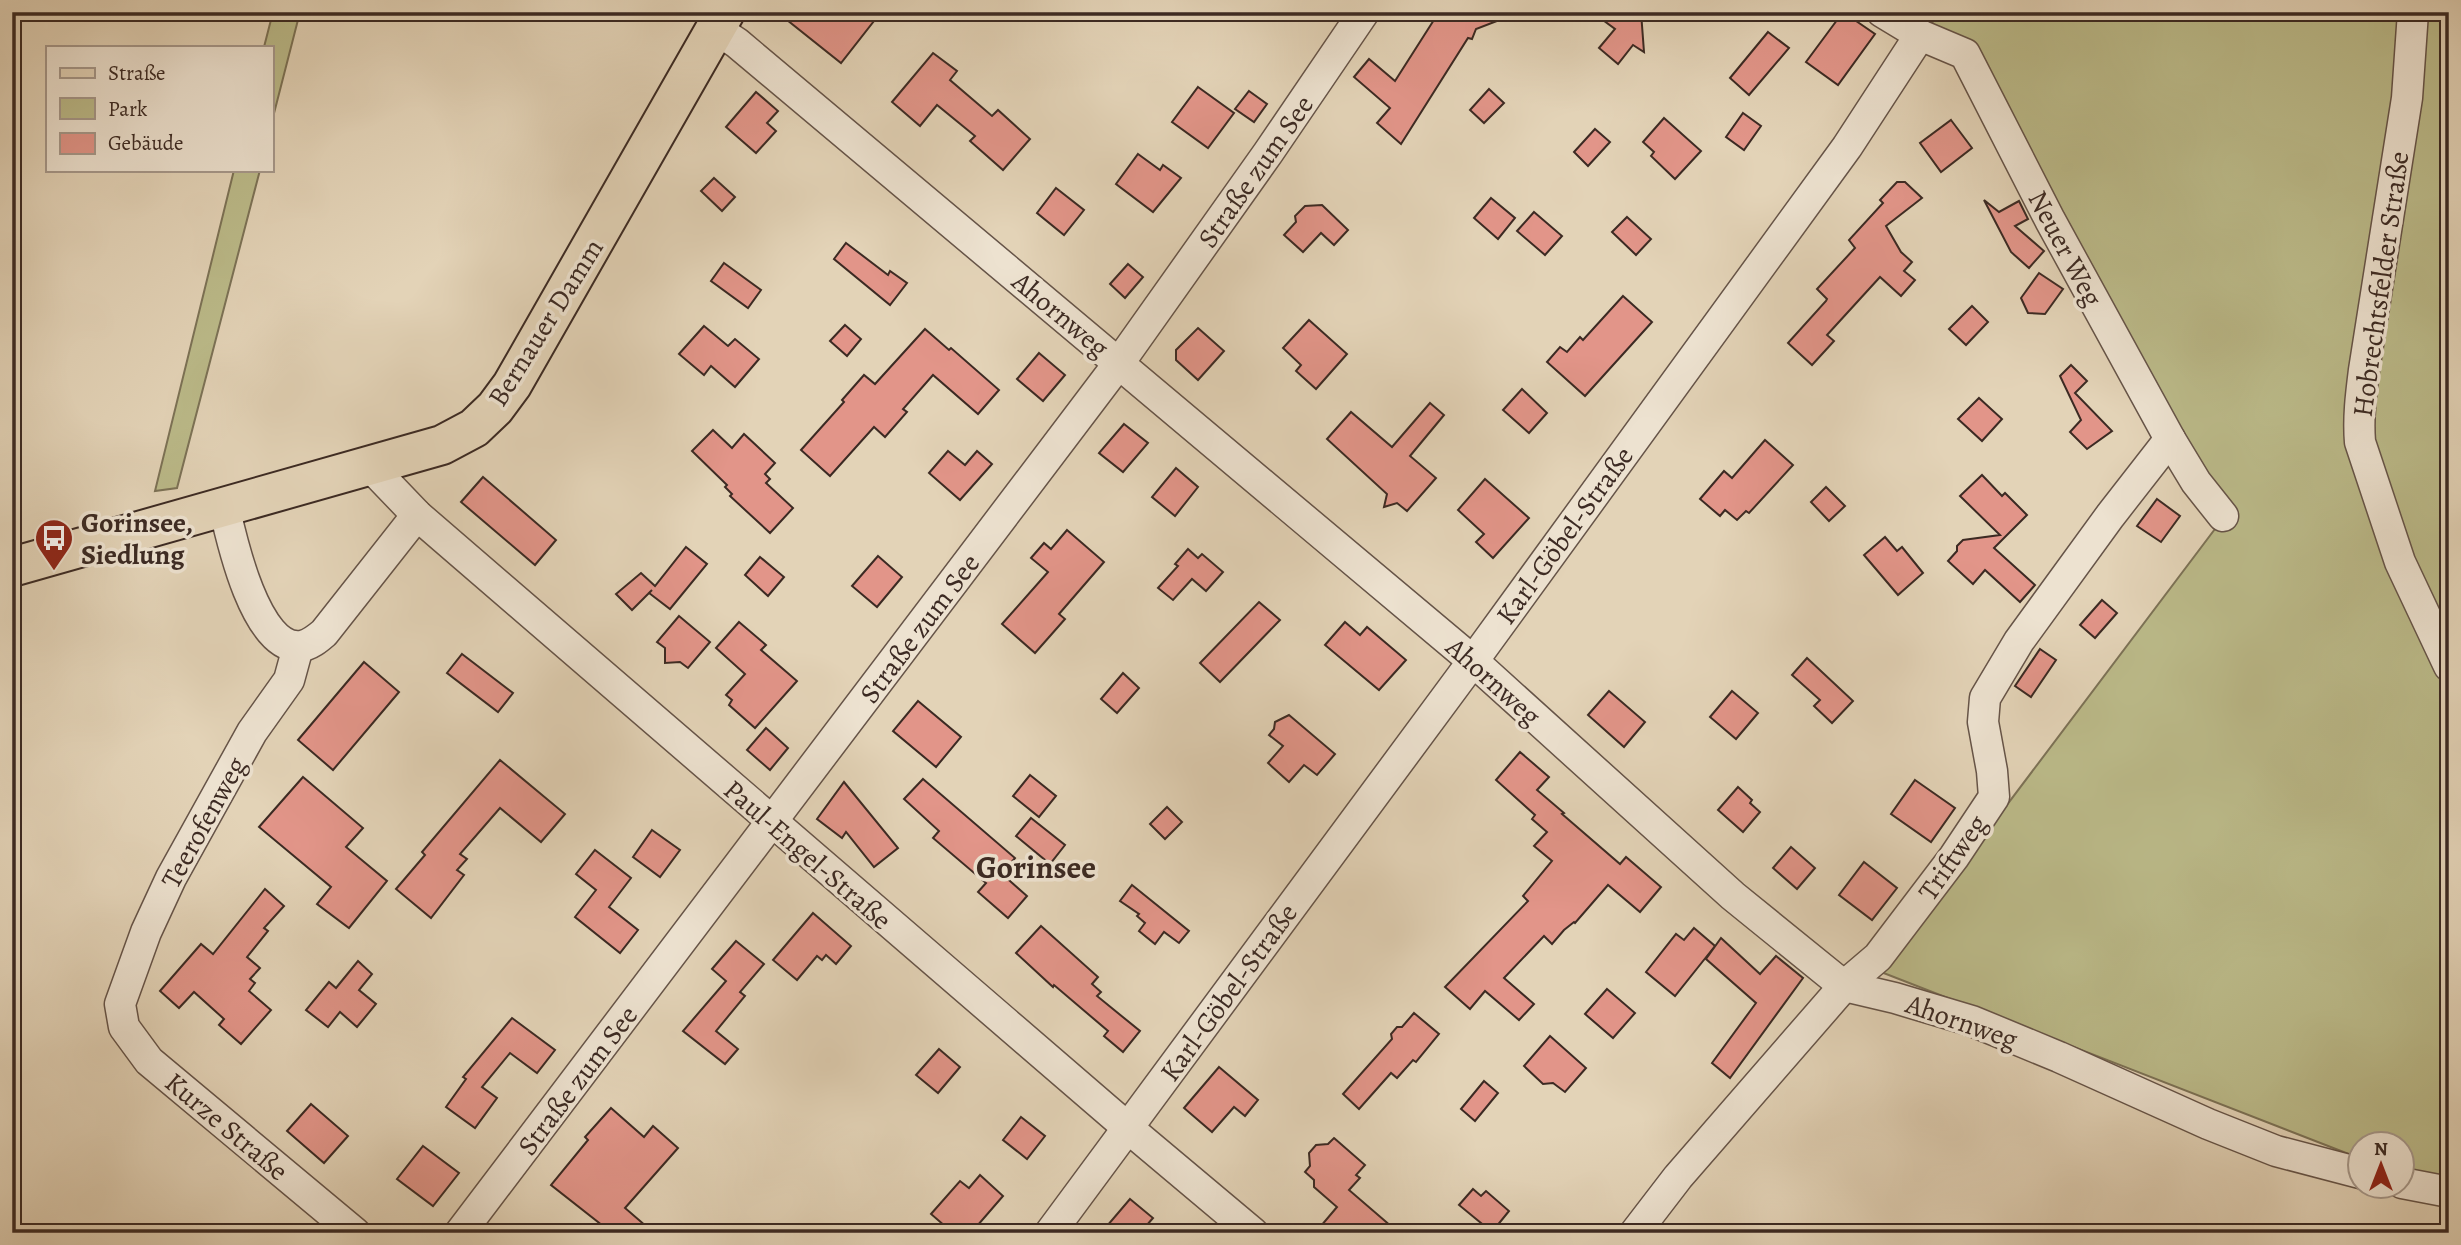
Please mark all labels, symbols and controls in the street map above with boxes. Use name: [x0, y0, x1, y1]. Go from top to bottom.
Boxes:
legend: [46, 46, 273, 172]
text: Straße: [108, 59, 166, 87]
street label: Straße zum See: [1189, 88, 1323, 256]
text: Park: [108, 95, 148, 123]
text: Gebäude: [108, 129, 184, 157]
street label: Hobrechtsfelder Straße: [2344, 149, 2418, 419]
street label: Neuer Weg: [2019, 184, 2112, 313]
street label: Bernauer Damm: [479, 231, 613, 414]
street label: Ahornweg: [1003, 262, 1117, 367]
street label: Karl-Göbel-Straße: [1487, 439, 1642, 632]
place label: Gorinsee, Siedlung: [81, 504, 193, 574]
bus stop icon: Gorinsee, Siedlung: [33, 517, 75, 572]
street label: Straße zum See: [851, 546, 989, 711]
street label: Ahornweg: [1437, 628, 1549, 735]
street label: Teerofenweg: [152, 750, 256, 895]
street label: Paul-Engel-Straße: [715, 771, 900, 938]
street label: Triftweg: [1909, 807, 1996, 908]
district label: Gorinsee: [976, 845, 1096, 889]
street label: Karl-Göbel-Straße: [1151, 896, 1306, 1089]
street label: Ahornweg: [1900, 985, 2023, 1059]
street label: Straße zum See: [509, 998, 647, 1163]
street label: Kurze Straße: [156, 1064, 296, 1190]
north arrow: [2346, 1130, 2416, 1200]
text: N: [2374, 1136, 2388, 1162]

